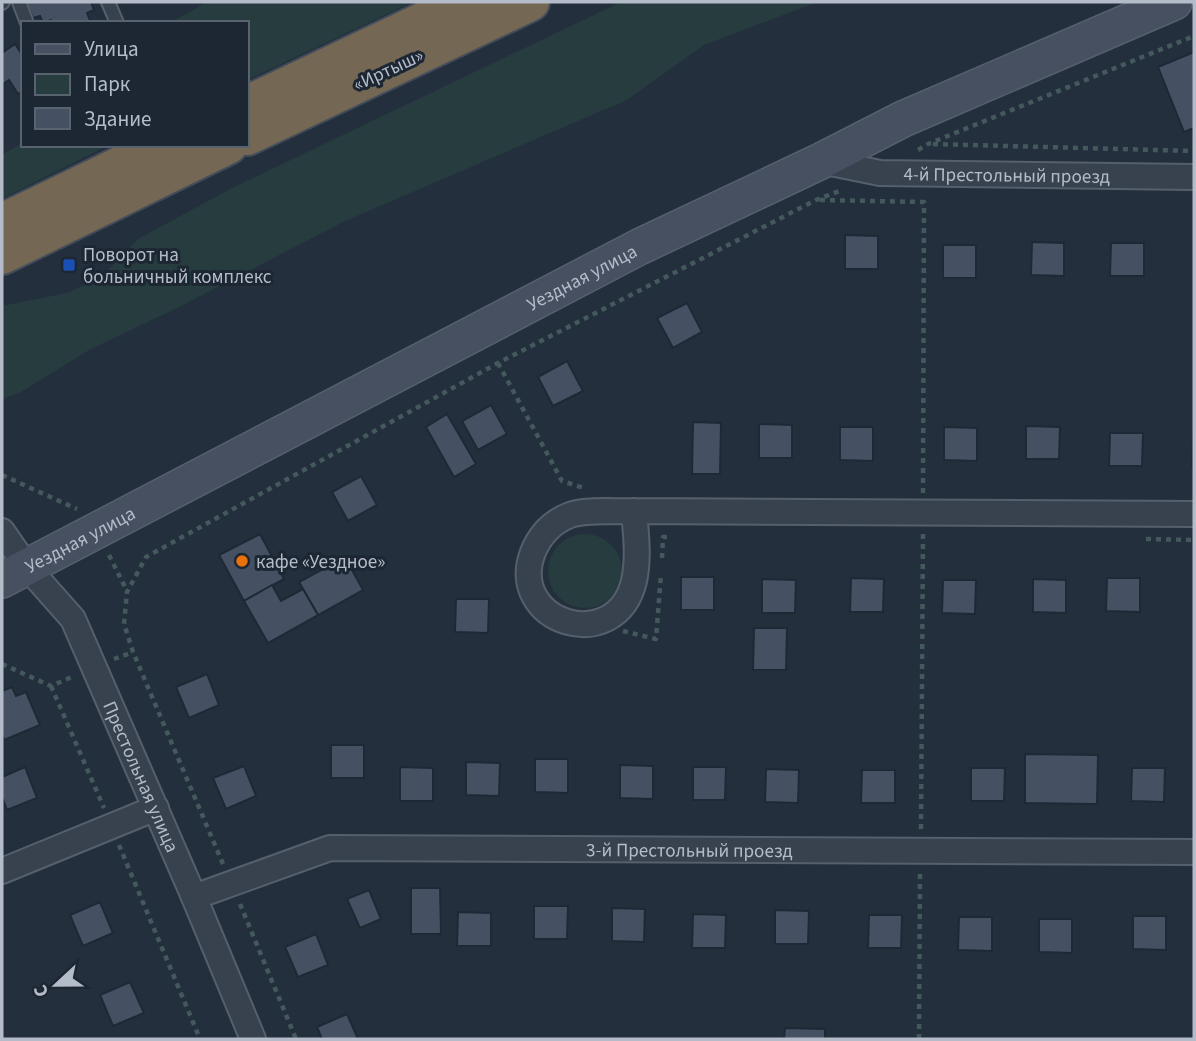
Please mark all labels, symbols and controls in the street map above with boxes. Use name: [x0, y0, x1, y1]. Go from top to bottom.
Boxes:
legend: [21, 21, 248, 147]
text: Улица: [84, 34, 139, 64]
street label: «Иртыш»: [349, 42, 428, 98]
text: Парк: [84, 69, 131, 99]
text: Здание: [84, 104, 152, 134]
street label: 4-й Престольный проезд: [903, 161, 1110, 191]
street label: Уездная улица: [522, 238, 642, 318]
place label: Поворот на больничный комплекс: [83, 242, 272, 291]
marker: Поворот на больничный комплекс: [61, 257, 77, 273]
street label: Уездная улица: [21, 501, 141, 581]
place label: кафе «Уездное»: [256, 549, 385, 576]
marker: кафе «Уездное»: [234, 553, 250, 569]
street label: Престольная улица: [95, 697, 185, 857]
street label: 3-й Престольный проезд: [586, 837, 793, 865]
north arrow: [21, 950, 91, 1020]
text: С: [27, 981, 56, 1001]

